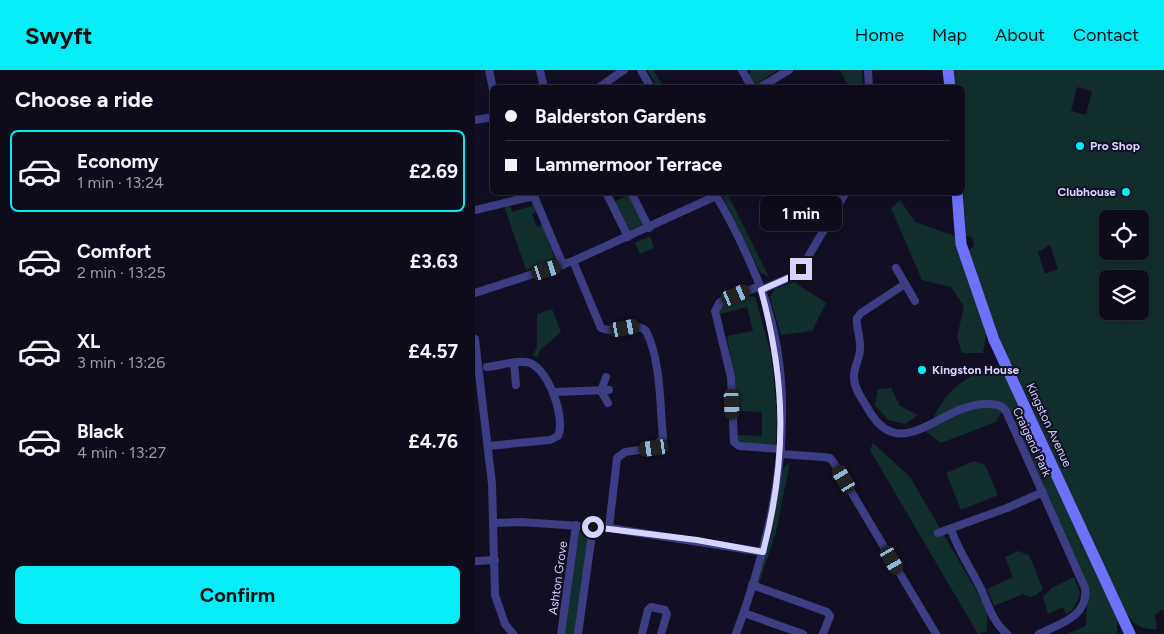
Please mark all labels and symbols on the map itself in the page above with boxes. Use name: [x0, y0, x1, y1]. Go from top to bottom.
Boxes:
place label: Pro Shop: [1090, 139, 1140, 153]
marker: Pro Shop: [1074, 140, 1086, 152]
place label: Clubhouse: [1058, 185, 1116, 199]
marker: Clubhouse: [1120, 186, 1132, 198]
callout: 1 min: [760, 196, 842, 232]
car: [530, 258, 563, 282]
route end: [790, 258, 812, 280]
car: [719, 282, 752, 308]
car: [608, 318, 641, 338]
place label: Kingston House: [932, 363, 1019, 377]
marker: Kingston House: [916, 364, 928, 376]
street label: Kingston Avenue: [1023, 381, 1075, 470]
car: [723, 389, 740, 419]
street label: Craigend Park: [1010, 405, 1054, 479]
car: [638, 438, 669, 458]
car: [829, 462, 858, 496]
route start: [582, 516, 604, 538]
street label: Ashton Grove: [546, 540, 570, 616]
car: [878, 543, 905, 577]

